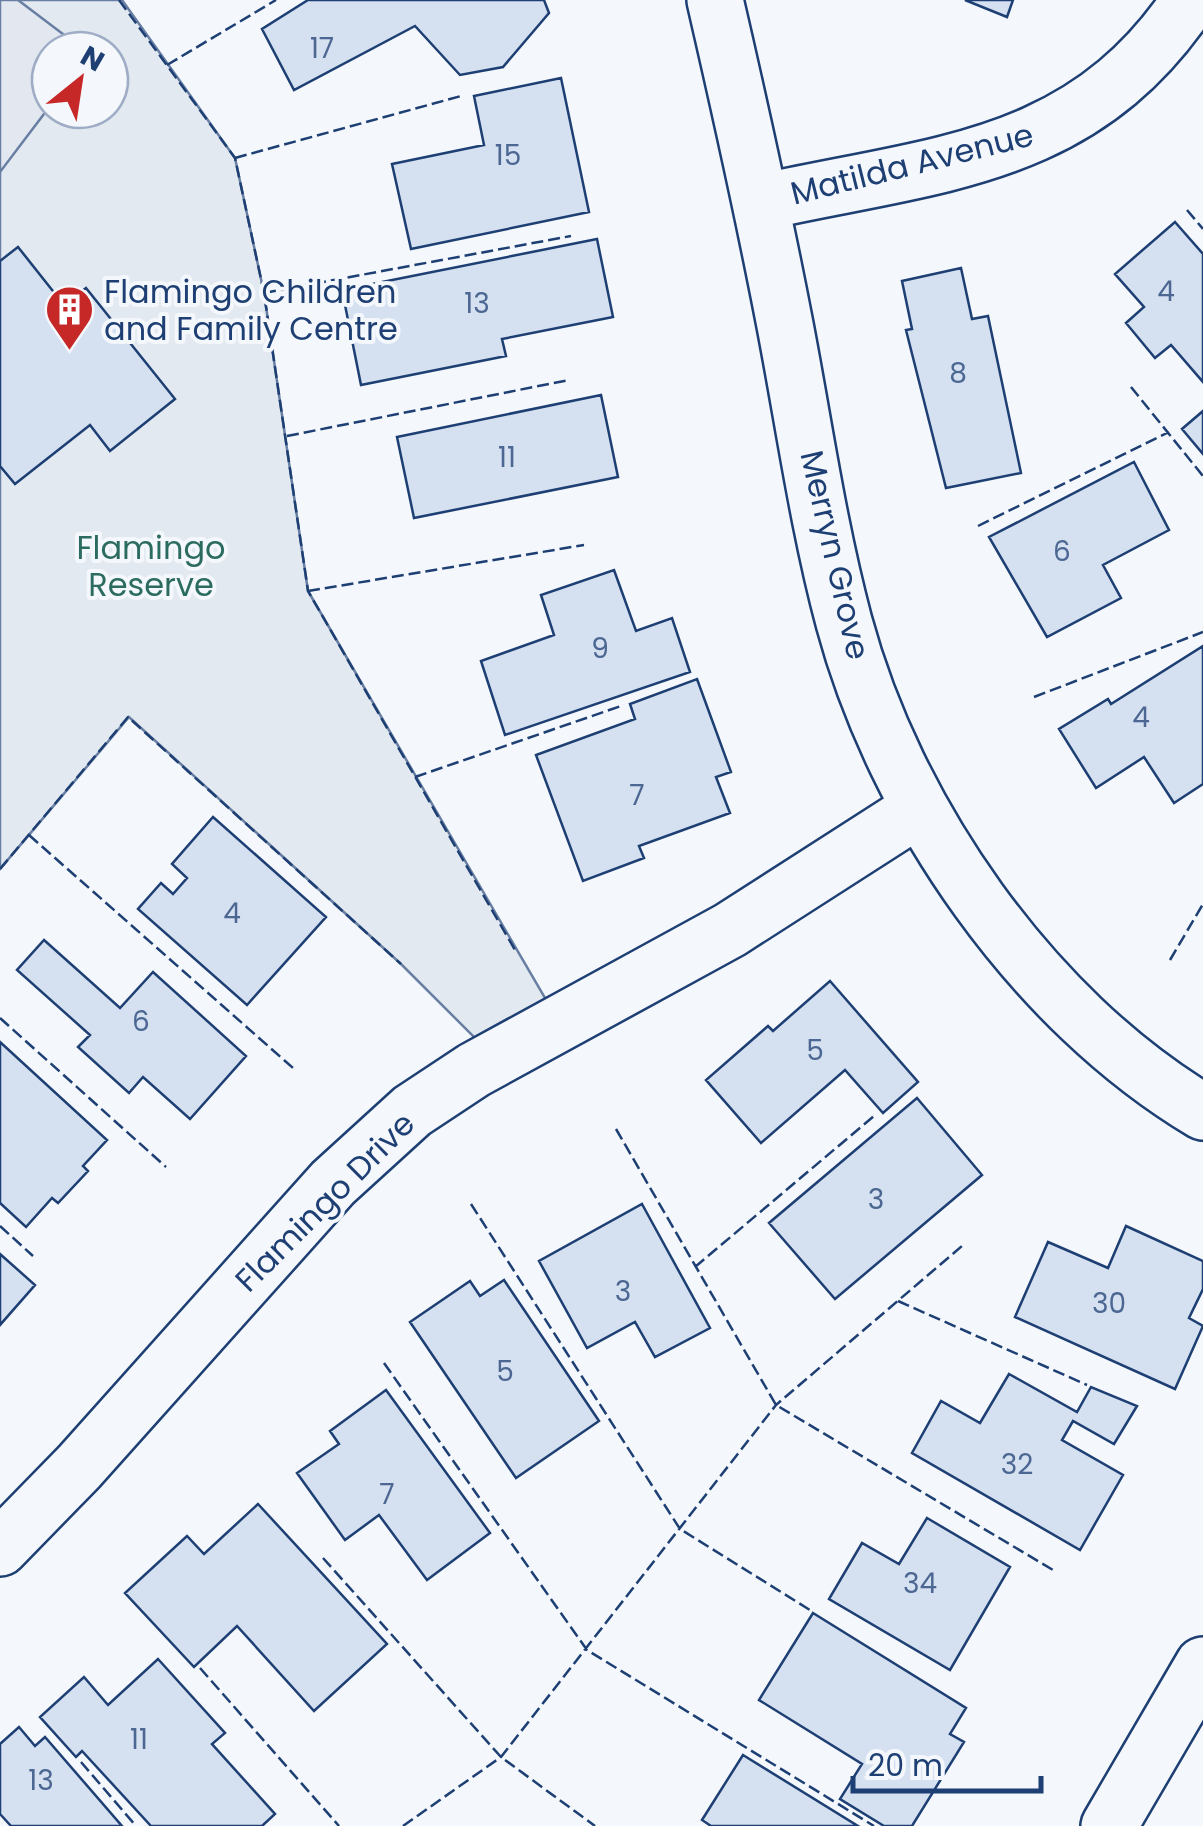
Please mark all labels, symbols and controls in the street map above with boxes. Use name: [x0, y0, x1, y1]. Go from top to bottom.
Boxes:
house number: 17: [310, 29, 334, 68]
north arrow: [30, 30, 130, 130]
text: N: [73, 37, 111, 81]
street label: Matilda Avenue: [786, 112, 1038, 215]
house number: 15: [495, 136, 521, 175]
place label: Flamingo Children and Family Centre: [104, 269, 398, 351]
house number: 4: [1157, 272, 1175, 311]
building icon: Flamingo Children and Family Centre: [43, 284, 95, 352]
house number: 13: [464, 284, 490, 323]
house number: 8: [949, 354, 967, 393]
house number: 11: [498, 438, 516, 477]
street label: Merryn Grove: [790, 446, 881, 664]
park label: Flamingo Reserve: [76, 525, 226, 607]
house number: 6: [1053, 532, 1071, 571]
house number: 9: [591, 629, 609, 668]
house number: 4: [1132, 698, 1150, 737]
house number: 7: [629, 776, 645, 815]
house number: 4: [223, 894, 241, 933]
house number: 6: [132, 1002, 150, 1041]
house number: 5: [806, 1031, 824, 1070]
street label: Flamingo Drive: [225, 1102, 425, 1302]
house number: 3: [868, 1180, 884, 1219]
house number: 3: [615, 1272, 631, 1311]
house number: 30: [1092, 1284, 1126, 1323]
house number: 5: [496, 1352, 514, 1391]
house number: 32: [1001, 1445, 1033, 1484]
house number: 7: [379, 1475, 395, 1514]
house number: 34: [903, 1564, 937, 1603]
house number: 11: [130, 1720, 148, 1759]
scale bar: [853, 1731, 1040, 1793]
text: 20 m: [868, 1744, 943, 1787]
house number: 13: [28, 1761, 54, 1800]

